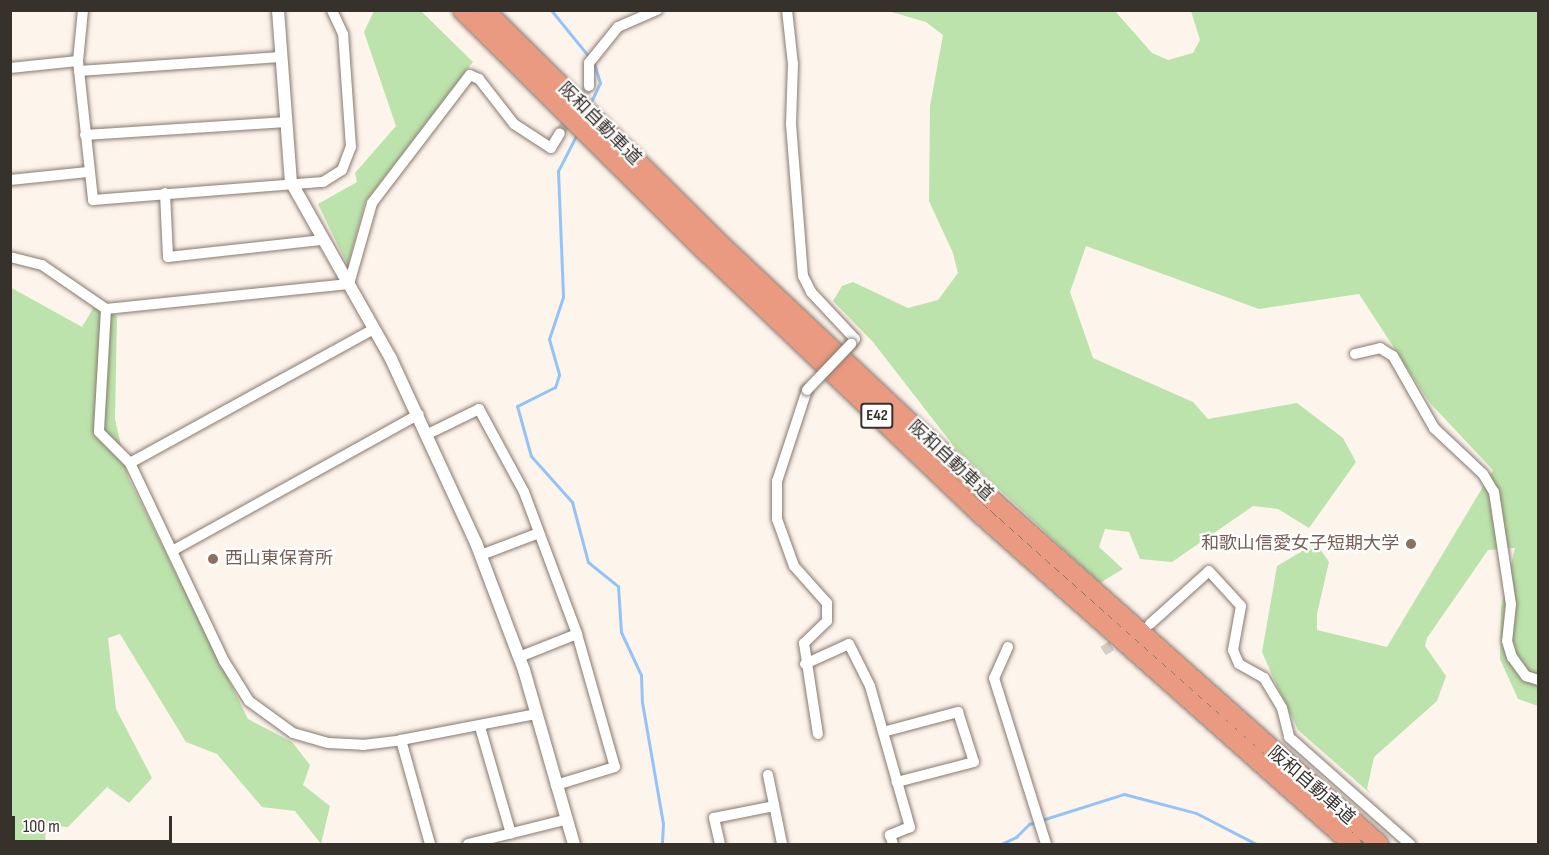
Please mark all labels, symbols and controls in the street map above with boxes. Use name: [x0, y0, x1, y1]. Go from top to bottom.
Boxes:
street label: 阪和自動車道: [553, 78, 645, 170]
road number: E42: [859, 403, 895, 429]
street label: 阪和自動車道: [903, 416, 997, 506]
place label: 和歌山信愛女子短期大学: [1201, 533, 1399, 555]
marker: 和歌山信愛女子短期大学: [1404, 537, 1418, 551]
place label: 西山東保育所: [225, 548, 333, 570]
marker: 西山東保育所: [206, 552, 220, 566]
street label: 阪和自動車道: [1263, 742, 1359, 830]
scale bar: [15, 804, 176, 842]
text: 100 m: [23, 816, 60, 837]

